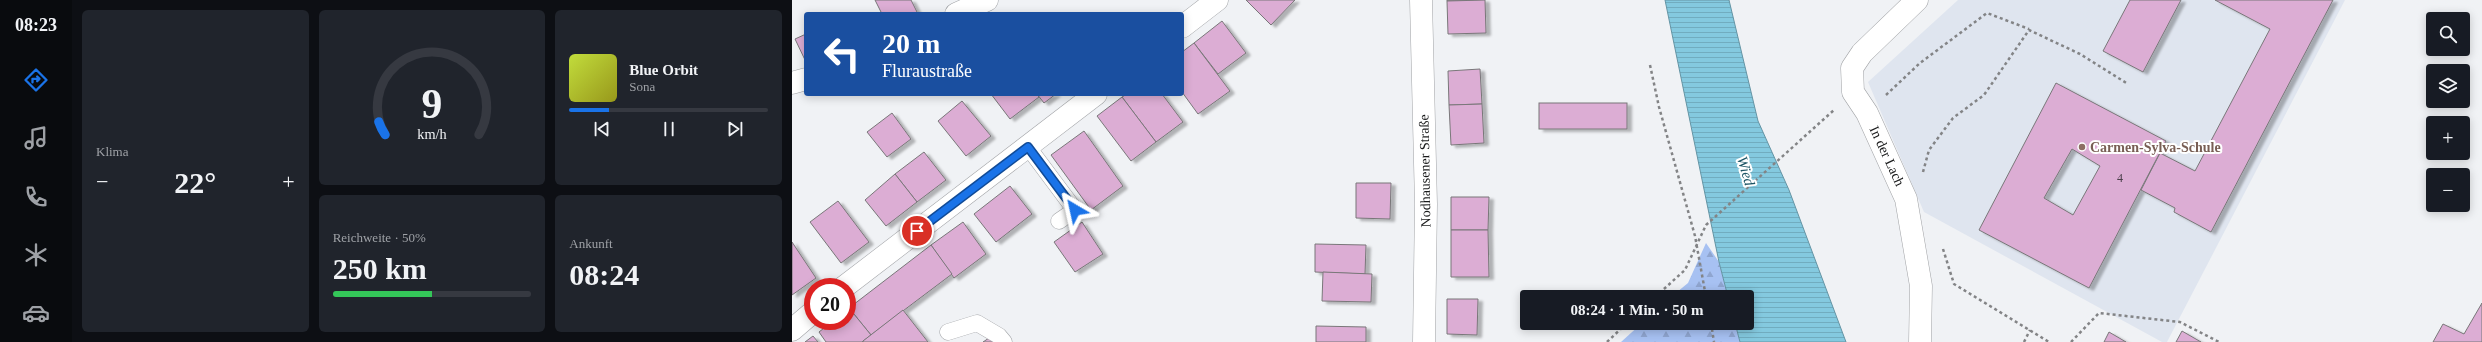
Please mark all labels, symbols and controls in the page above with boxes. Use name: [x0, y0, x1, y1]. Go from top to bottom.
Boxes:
map controls: [2426, 12, 2470, 212]
button: search: [2426, 12, 2470, 56]
text: 08:23: [15, 15, 57, 35]
icon: left: [816, 28, 868, 80]
text: 20 m: [882, 28, 940, 59]
text: Fluraustraße: [882, 61, 972, 81]
text: Blue Orbit: [629, 62, 698, 78]
button: layers: [2426, 64, 2470, 108]
icon: directions: [22, 66, 50, 94]
text: Sona: [629, 79, 655, 94]
text: 9: [422, 81, 442, 127]
street label: Nodhausener Straße: [1417, 114, 1433, 228]
button: +: [2426, 116, 2470, 160]
icon: previous: [591, 118, 613, 140]
icon: pause: [658, 118, 680, 140]
icon: next: [724, 118, 746, 140]
icon: music: [22, 124, 50, 152]
street label: In der Lach: [1867, 124, 1907, 188]
text: km/h: [417, 126, 447, 142]
place label: Carmen-Sylva-Schule: [2090, 140, 2221, 155]
marker: Carmen-Sylva-Schule: [2077, 142, 2087, 152]
text: Klima: [96, 144, 129, 159]
water label: Wied: [1734, 154, 1758, 188]
text: 22°: [174, 166, 216, 199]
button: −: [2426, 168, 2470, 212]
text: −: [96, 169, 108, 194]
text: +: [282, 169, 295, 194]
house number: 4: [2117, 171, 2123, 185]
icon: phone: [22, 183, 50, 211]
position arrow: [1054, 189, 1096, 231]
pin: [900, 214, 934, 248]
icon: arrive: [906, 220, 928, 242]
text: Reichweite · 50%: [333, 230, 426, 245]
text: Ankunft: [569, 236, 613, 251]
icon: climate: [22, 241, 50, 269]
text: 250 km: [333, 252, 427, 285]
text: 08:24: [569, 258, 639, 291]
speed limit sign: 20: [804, 278, 856, 330]
icon: car: [22, 299, 50, 327]
text: 08:24 · 1 Min. · 50 m: [1571, 302, 1703, 318]

